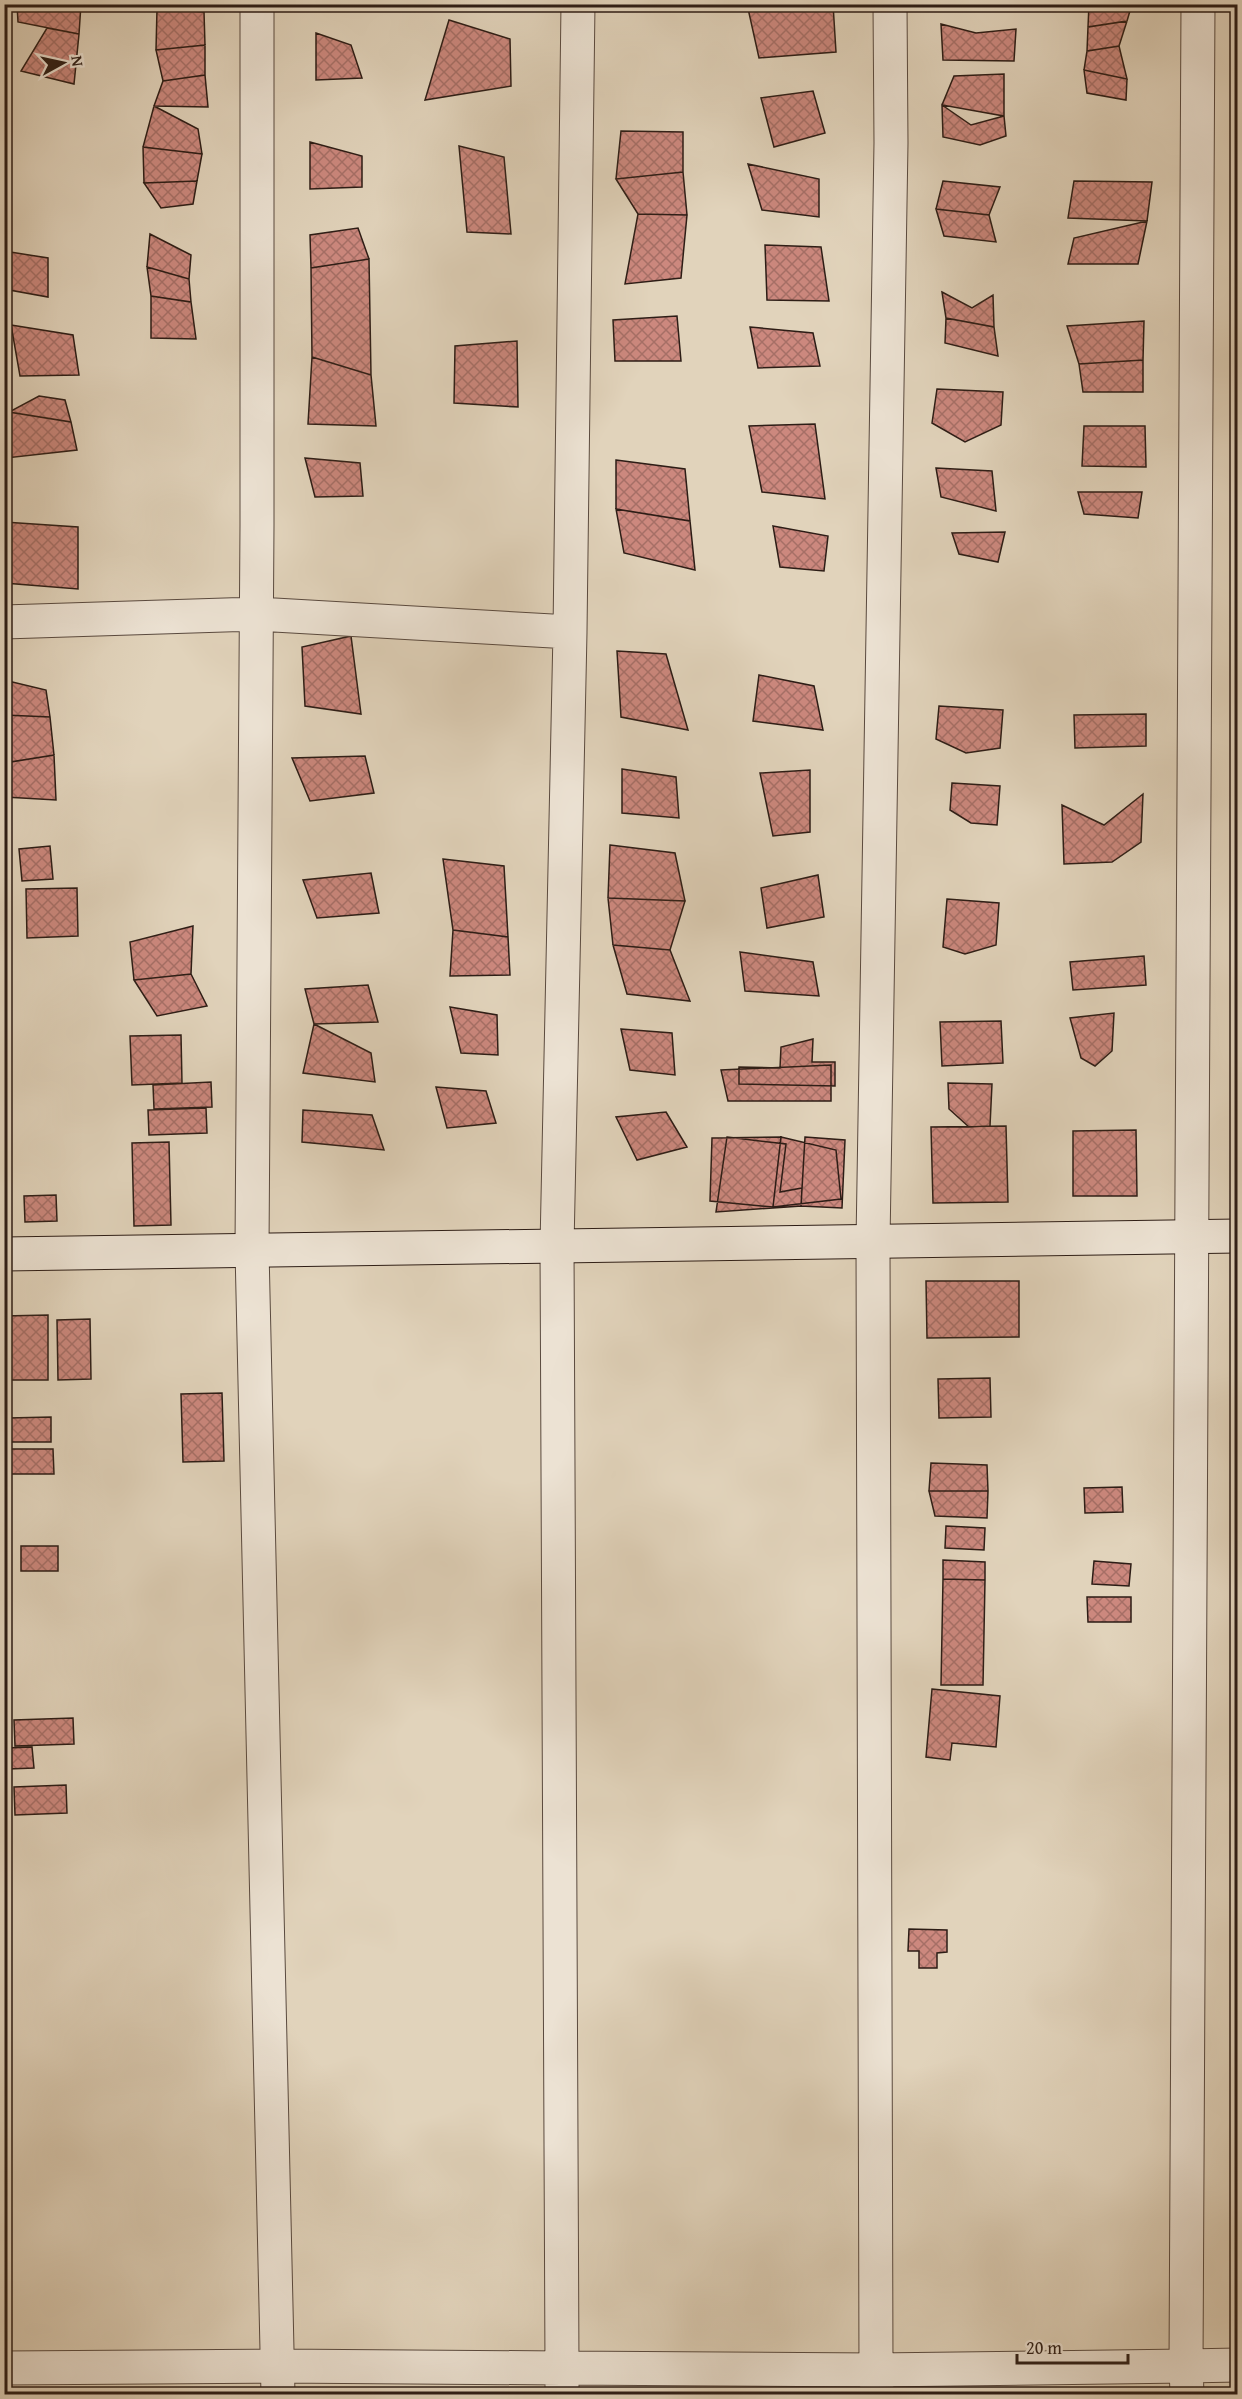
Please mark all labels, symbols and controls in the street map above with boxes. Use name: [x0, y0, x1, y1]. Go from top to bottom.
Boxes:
north arrow: [33, 33, 93, 93]
text: N: [65, 54, 91, 68]
scale bar: [1017, 2327, 1128, 2365]
text: 20 m: [1026, 2334, 1062, 2361]

